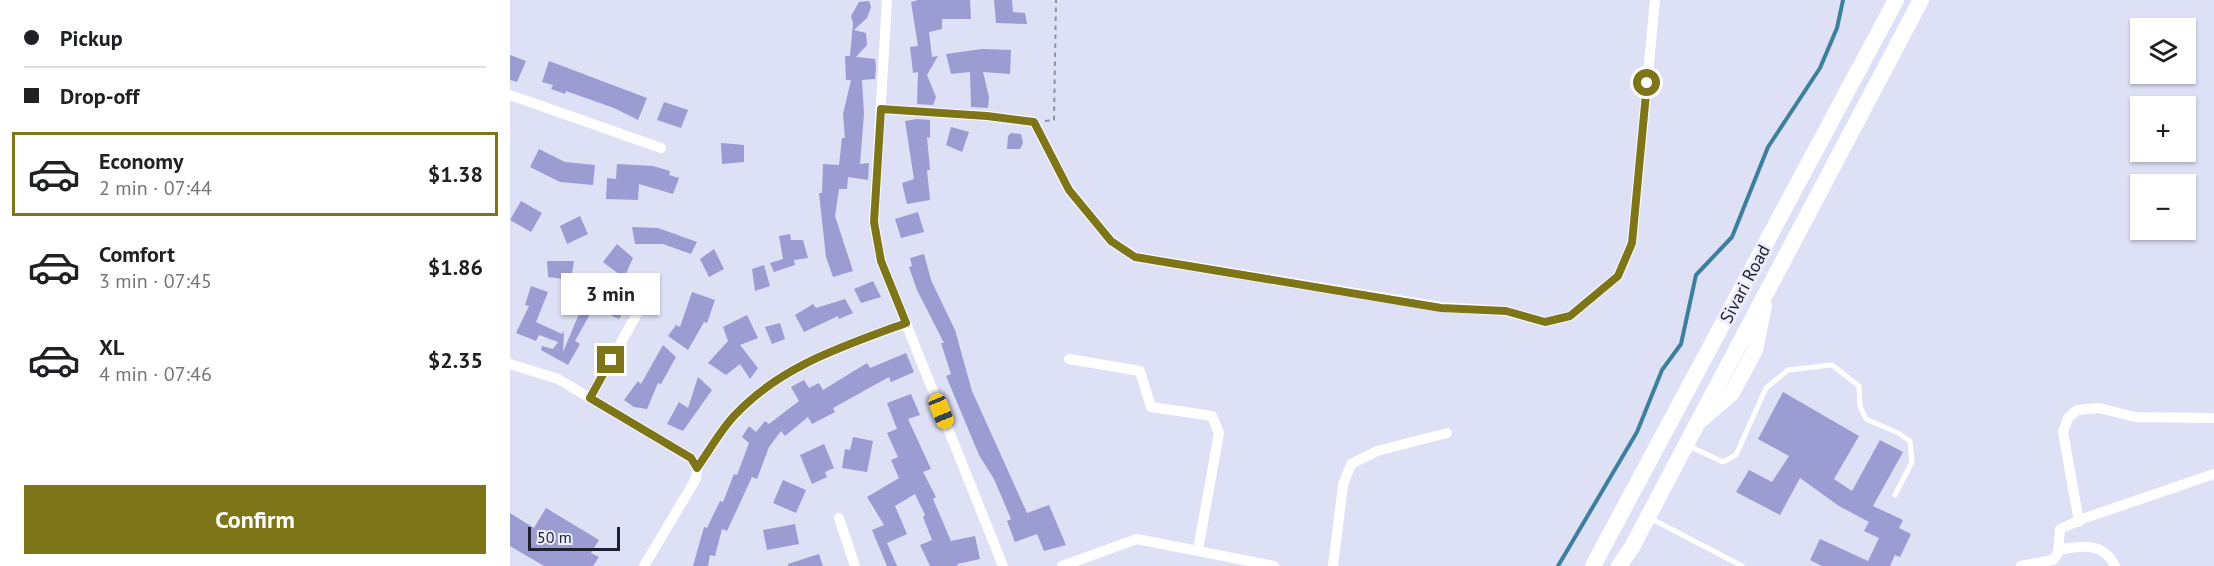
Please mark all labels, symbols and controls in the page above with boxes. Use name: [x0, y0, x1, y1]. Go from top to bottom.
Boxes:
map controls: [2130, 18, 2196, 240]
button: layers: [2130, 18, 2196, 84]
text: Pickup: [60, 24, 123, 52]
route start: [1633, 69, 1660, 96]
text: Drop-off: [60, 82, 139, 110]
button: +: [2130, 96, 2196, 162]
icon: car: [27, 147, 81, 201]
text: Economy: [99, 147, 183, 175]
text: $1.38: [428, 160, 483, 188]
button: −: [2130, 174, 2196, 240]
text: 2 min · 07:44: [99, 175, 212, 201]
icon: car: [27, 240, 81, 294]
text: Comfort: [99, 240, 175, 268]
street label: Sivari Road: [1714, 240, 1775, 327]
text: $1.86: [428, 253, 483, 281]
text: 3 min · 07:45: [99, 268, 212, 294]
callout: 3 min: [561, 273, 660, 315]
text: 3 min: [586, 281, 635, 307]
icon: car: [27, 333, 81, 387]
text: XL: [99, 333, 124, 361]
text: $2.35: [428, 346, 483, 374]
route end: [597, 346, 624, 373]
text: 4 min · 07:46: [99, 361, 212, 387]
car: [926, 391, 956, 431]
button: Confirm: [24, 485, 486, 554]
scale bar: [528, 524, 620, 552]
text: 50 m: [537, 527, 572, 547]

